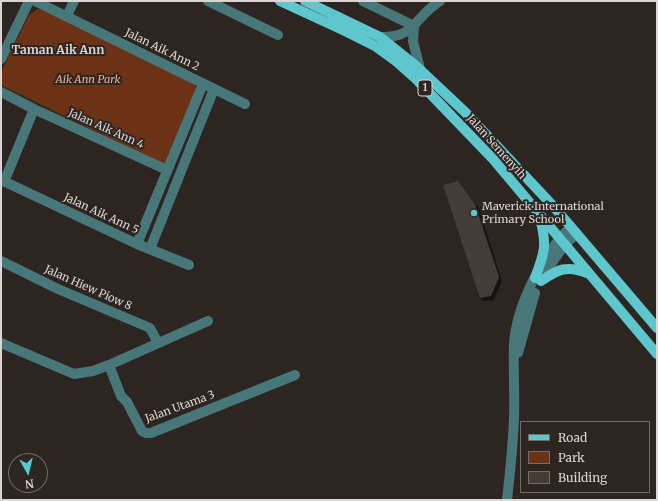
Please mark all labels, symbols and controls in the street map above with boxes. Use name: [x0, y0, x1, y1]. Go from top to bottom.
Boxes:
street label: Jalan Aik Ann 2: [123, 26, 201, 74]
district label: Taman Aik Ann: [12, 44, 104, 58]
park label: Aik Ann Park: [56, 73, 120, 87]
road number: 1: [418, 80, 432, 96]
street label: Jalan Aik Ann 4: [66, 106, 146, 152]
street label: Jalan Semenyih: [464, 112, 528, 182]
street label: Jalan Aik Ann 5: [61, 191, 141, 237]
place label: Maverick International Primary School: [482, 200, 604, 226]
marker: Maverick International Primary School: [469, 208, 479, 218]
street label: Jalan Hiew Piow 8: [42, 263, 134, 313]
street label: Jalan Utama 3: [143, 388, 217, 426]
legend: [520, 421, 650, 493]
text: Road: [558, 430, 587, 445]
text: Park: [558, 450, 585, 465]
north arrow: [8, 453, 48, 493]
text: Building: [558, 470, 607, 485]
text: N: [24, 476, 35, 491]

